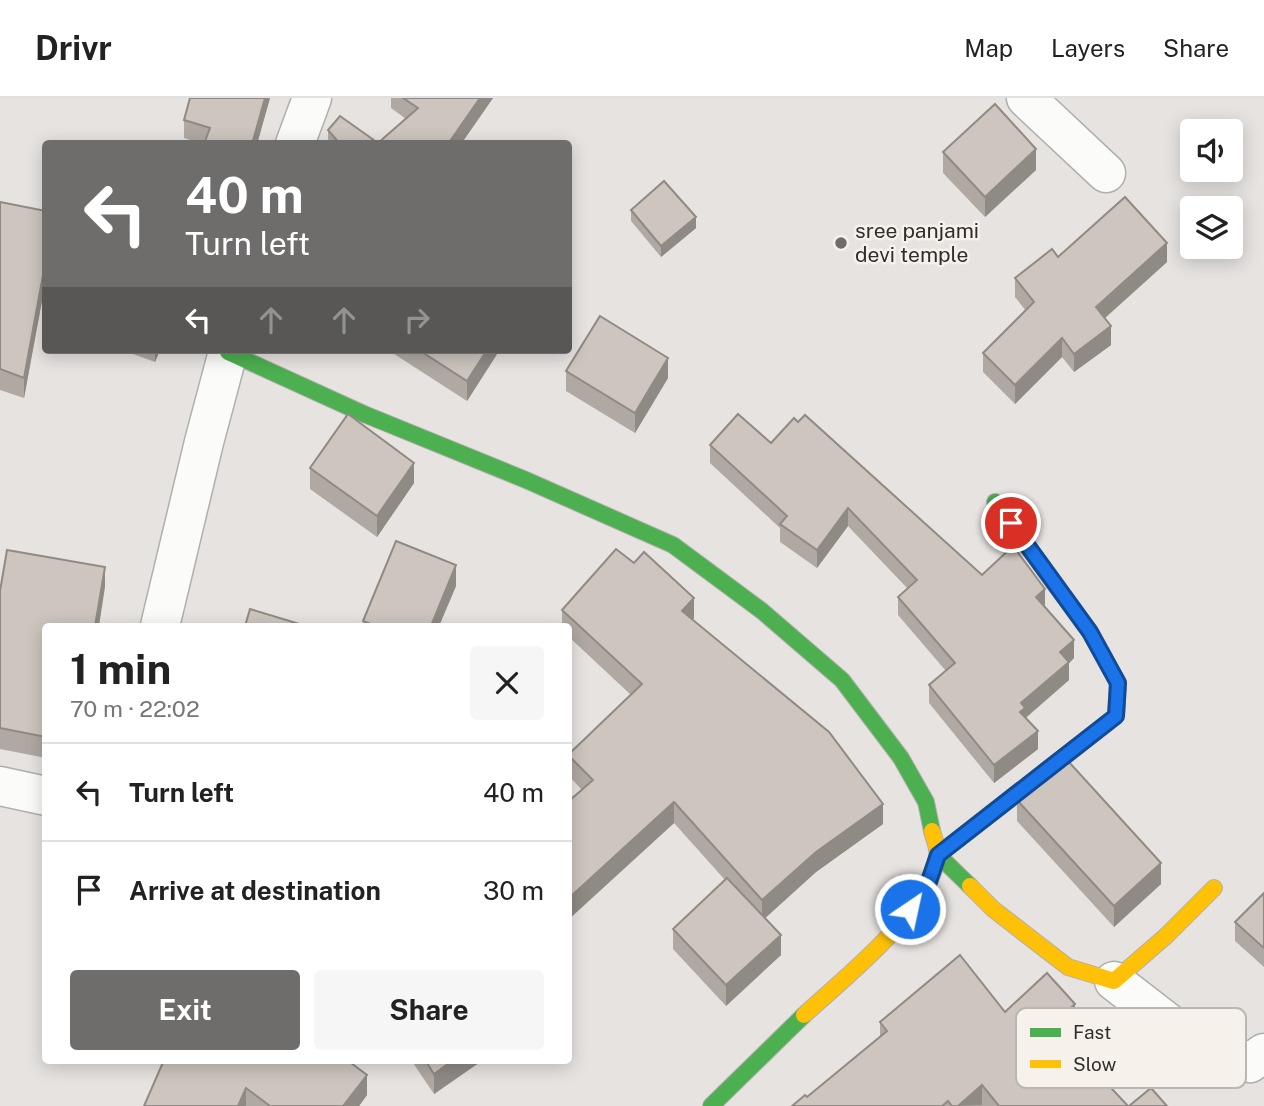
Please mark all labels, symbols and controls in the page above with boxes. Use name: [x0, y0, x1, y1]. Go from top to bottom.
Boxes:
text: Drivr: [35, 29, 112, 67]
text: Map: [964, 34, 1013, 62]
text: Layers: [1051, 34, 1125, 62]
text: Share: [1163, 34, 1229, 62]
map controls: [1180, 119, 1243, 259]
button: sound: [1180, 119, 1243, 182]
text: 40 m: [185, 166, 304, 224]
icon: left: [70, 168, 161, 259]
button: layers: [1180, 196, 1243, 259]
place label: sree panjami devi temple: [855, 218, 979, 267]
text: Turn left: [185, 225, 310, 262]
marker: sree panjami devi temple: [833, 235, 849, 251]
icon: left: [179, 301, 217, 339]
icon: ahead: [252, 301, 290, 339]
icon: ahead: [325, 301, 363, 339]
icon: right: [398, 301, 436, 339]
pin: [981, 493, 1041, 553]
icon: arrive: [992, 504, 1030, 542]
text: 1 min: [70, 644, 171, 693]
button: close: [470, 646, 544, 720]
text: 70 m · 22:02: [70, 695, 200, 722]
icon: left: [70, 773, 108, 811]
text: Turn left: [129, 777, 234, 808]
text: 40 m: [483, 777, 544, 808]
icon: arrive: [70, 871, 108, 909]
position arrow: [873, 872, 947, 946]
text: Arrive at destination: [129, 875, 381, 906]
text: 30 m: [483, 875, 544, 906]
button: Exit: [70, 970, 300, 1050]
button: Share: [314, 970, 544, 1050]
legend: [1016, 1008, 1246, 1088]
text: Fast: [1073, 1021, 1111, 1043]
text: Slow: [1073, 1053, 1117, 1075]

